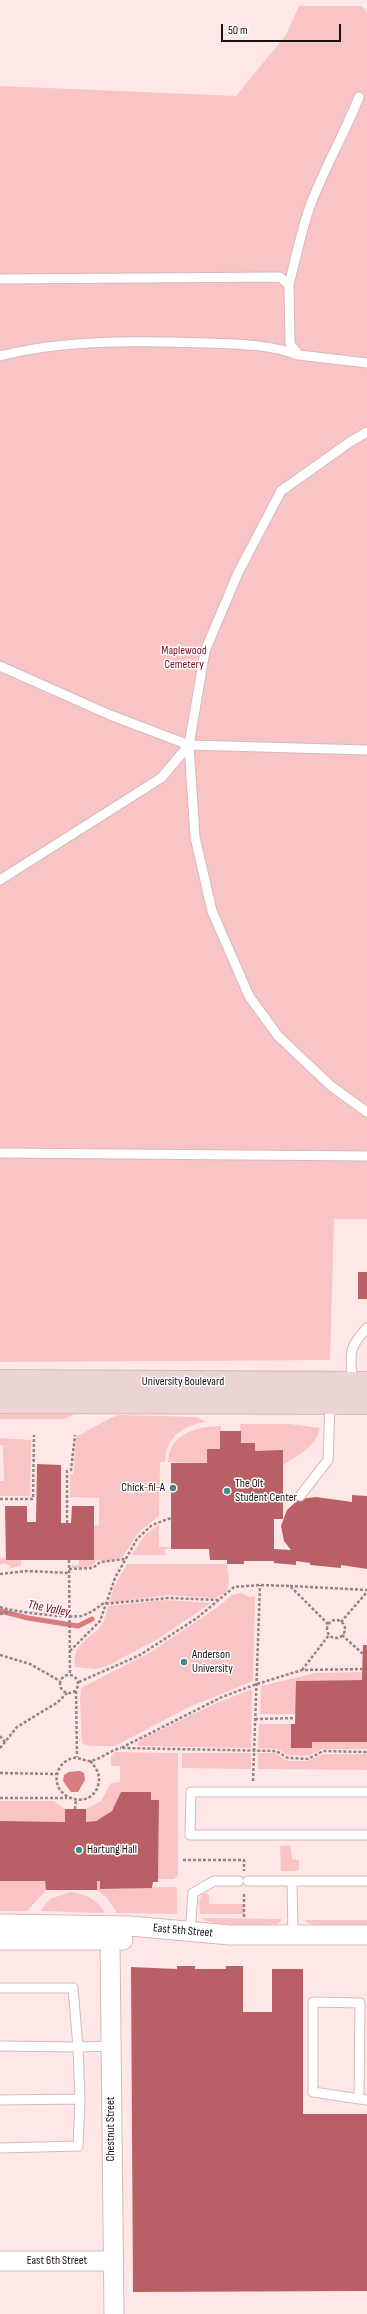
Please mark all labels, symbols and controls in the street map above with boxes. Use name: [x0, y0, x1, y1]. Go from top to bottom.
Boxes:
scale bar: [223, 16, 343, 42]
text: 50 m: [228, 23, 248, 38]
park label: Maplewood Cemetery: [161, 644, 207, 672]
street label: University Boulevard: [142, 1375, 224, 1389]
place label: The Olt Student Center: [235, 1477, 297, 1505]
place label: Chick-fil-A: [121, 1481, 165, 1495]
marker: Chick-fil-A: [168, 1483, 178, 1493]
marker: The Olt Student Center: [222, 1486, 232, 1496]
water label: The Valley: [26, 1597, 72, 1621]
place label: Anderson University: [192, 1648, 233, 1676]
marker: Anderson University: [179, 1657, 189, 1667]
place label: Hartung Hall: [87, 1843, 137, 1857]
marker: Hartung Hall: [74, 1845, 84, 1855]
street label: East 5th Street: [152, 1921, 214, 1941]
street label: Chestnut Street: [104, 2097, 118, 2161]
street label: East 6th Street: [27, 2254, 87, 2268]

